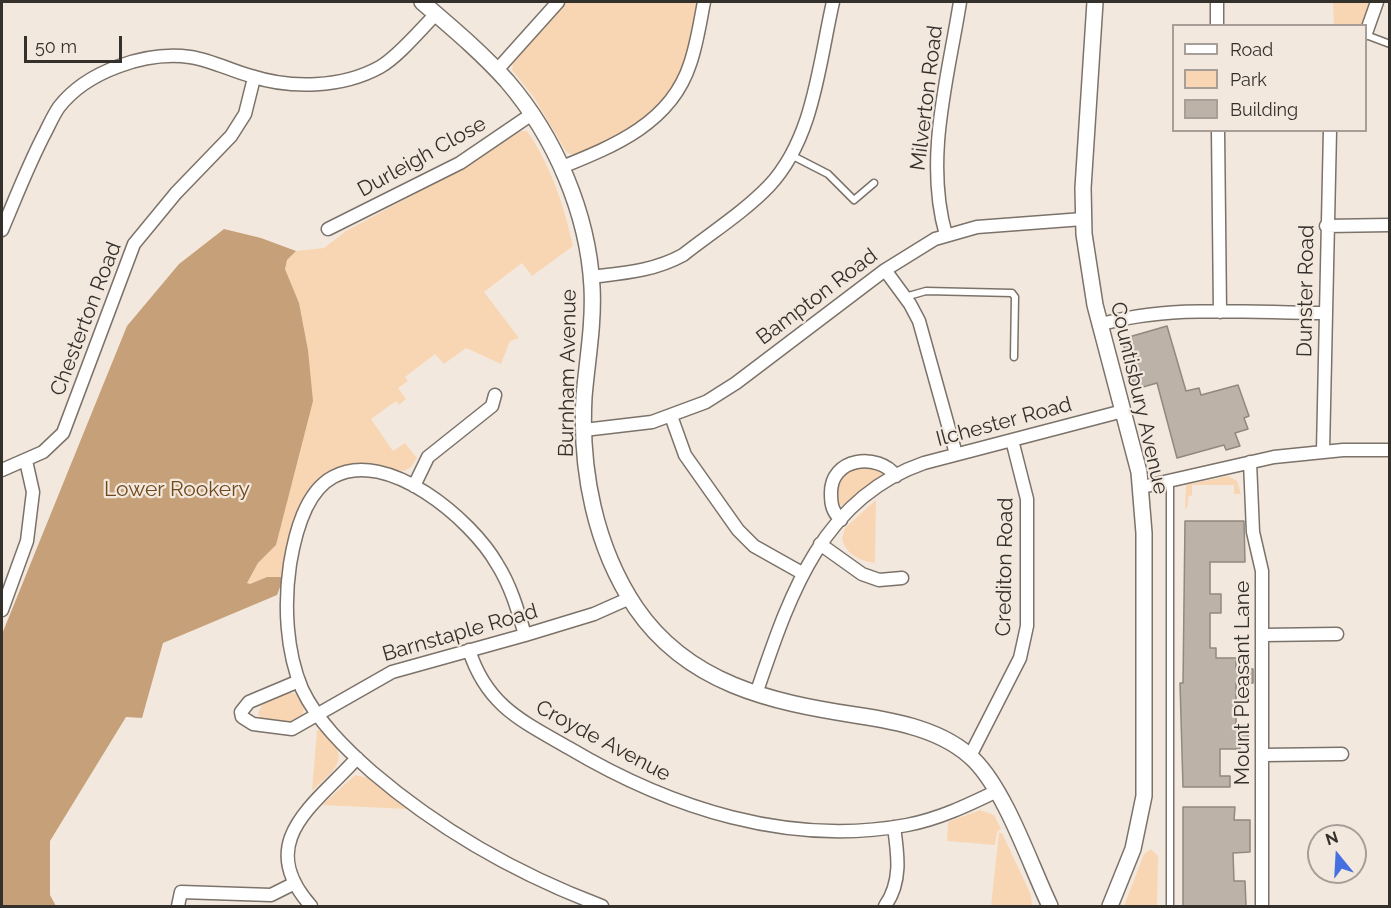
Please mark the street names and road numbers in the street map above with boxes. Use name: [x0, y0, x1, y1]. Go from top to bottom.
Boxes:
street label: Milverton Road: [906, 24, 948, 172]
street label: Durleigh Close: [353, 111, 491, 203]
street label: Dunster Road: [1292, 225, 1320, 357]
street label: Chesterton Road: [45, 238, 127, 400]
street label: Bampton Road: [752, 243, 882, 351]
street label: Burnham Avenue: [554, 289, 582, 457]
street label: Countisbury Avenue: [1105, 299, 1173, 497]
street label: Ilchester Road: [933, 392, 1075, 452]
street label: Crediton Road: [991, 497, 1019, 637]
street label: Mount Pleasant Lane: [1230, 581, 1256, 785]
street label: Barnstaple Road: [379, 599, 541, 667]
street label: Croyde Avenue: [531, 695, 675, 787]

